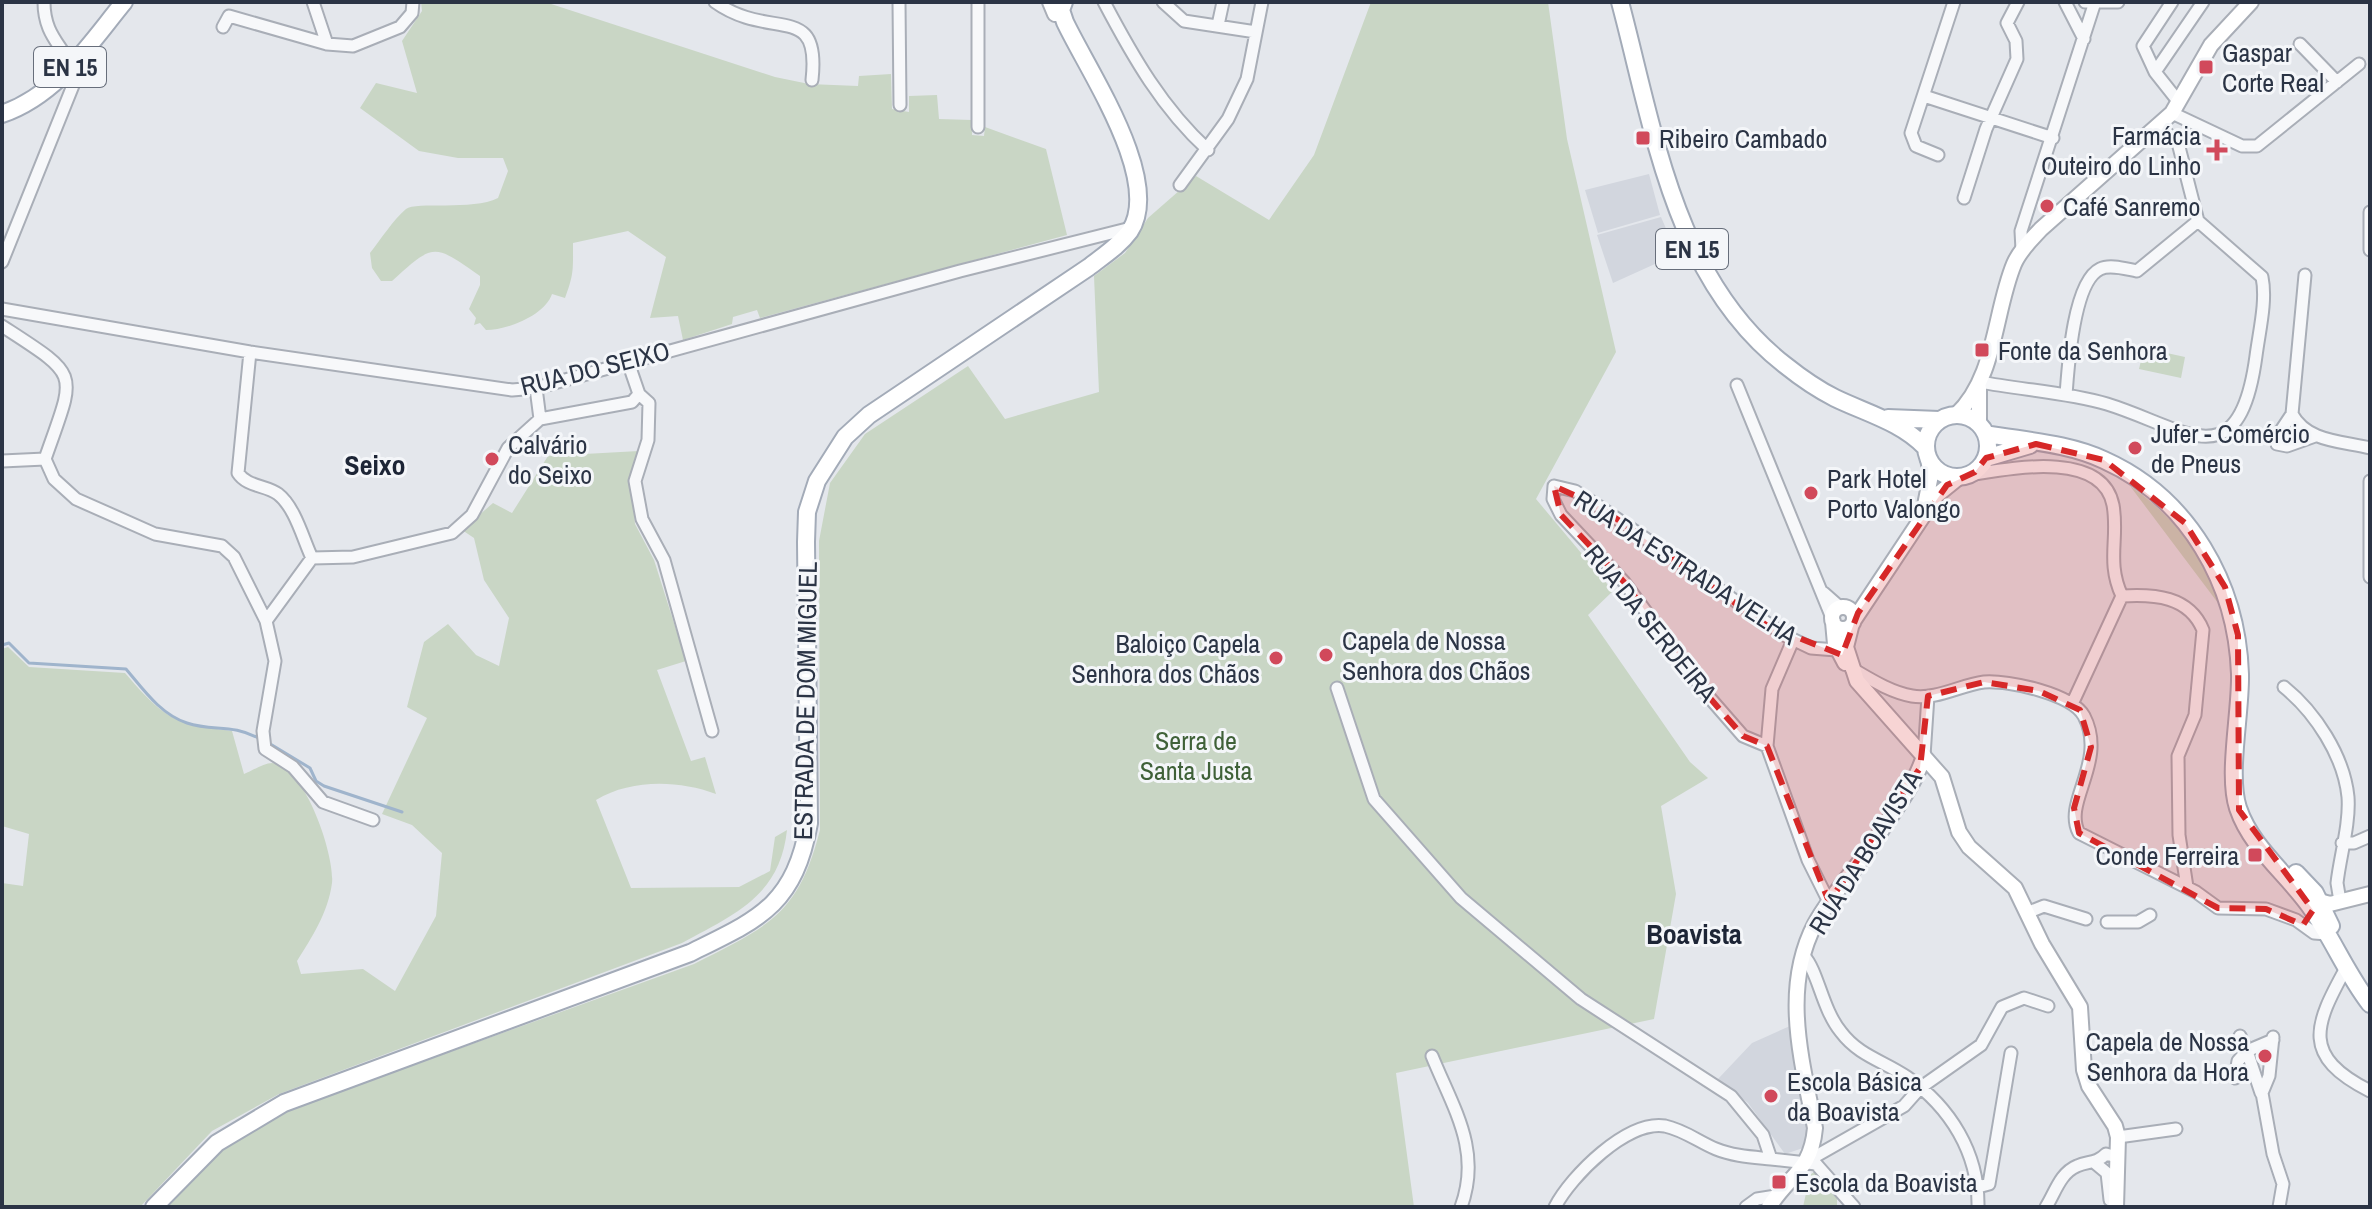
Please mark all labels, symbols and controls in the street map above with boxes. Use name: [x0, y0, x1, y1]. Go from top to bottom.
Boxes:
place label: Gaspar Corte Real: [2222, 35, 2324, 100]
road number: EN 15: [34, 47, 106, 87]
marker: Gaspar Corte Real: [2197, 58, 2215, 76]
place label: Farmácia Outeiro do Linho: [2041, 118, 2201, 183]
place label: Ribeiro Cambado: [1659, 121, 1827, 156]
marker: Ribeiro Cambado: [1634, 129, 1652, 147]
marker: Farmácia Outeiro do Linho: [2208, 141, 2226, 159]
place label: Café Sanremo: [2063, 189, 2200, 224]
marker: Café Sanremo: [2038, 197, 2056, 215]
road number: EN 15: [1656, 229, 1728, 269]
street label: RUA DO SEIXO: [517, 333, 673, 403]
place label: Fonte da Senhora: [1998, 333, 2168, 368]
marker: Fonte da Senhora: [1973, 341, 1991, 359]
place label: Jufer - Comércio de Pneus: [2151, 416, 2310, 481]
place label: Calvário do Seixo: [508, 427, 592, 492]
marker: Jufer - Comércio de Pneus: [2126, 439, 2144, 457]
district label: Seixo: [344, 446, 406, 484]
marker: Calvário do Seixo: [483, 450, 501, 468]
place label: Park Hotel Porto Valongo: [1827, 461, 1961, 526]
street label: RUA DA ESTRADA VELHA: [1568, 482, 1805, 653]
marker: Park Hotel Porto Valongo: [1802, 484, 1820, 502]
street label: RUA DA SERDEIRA: [1577, 537, 1726, 710]
street label: ESTRADA DE DOM MIGUEL: [785, 561, 825, 840]
place label: Capela de Nossa Senhora dos Chãos: [1342, 623, 1530, 688]
place label: Baloiço Capela Senhora dos Chãos: [1072, 626, 1260, 691]
marker: Capela de Nossa Senhora dos Chãos: [1317, 646, 1335, 664]
marker: Baloiço Capela Senhora dos Chãos: [1267, 649, 1285, 667]
park label: Serra de Santa Justa: [1140, 723, 1252, 788]
street label: RUA DA BOAVISTA: [1800, 762, 1930, 941]
place label: Conde Ferreira: [2095, 838, 2239, 873]
marker: Conde Ferreira: [2246, 846, 2264, 864]
district label: Boavista: [1646, 915, 1742, 953]
place label: Capela de Nossa Senhora da Hora: [2085, 1024, 2249, 1089]
marker: Capela de Nossa Senhora da Hora: [2256, 1047, 2274, 1065]
place label: Escola Básica da Boavista: [1787, 1064, 1922, 1129]
marker: Escola Básica da Boavista: [1762, 1087, 1780, 1105]
place label: Escola da Boavista: [1795, 1165, 1978, 1200]
marker: Escola da Boavista: [1770, 1173, 1788, 1191]

